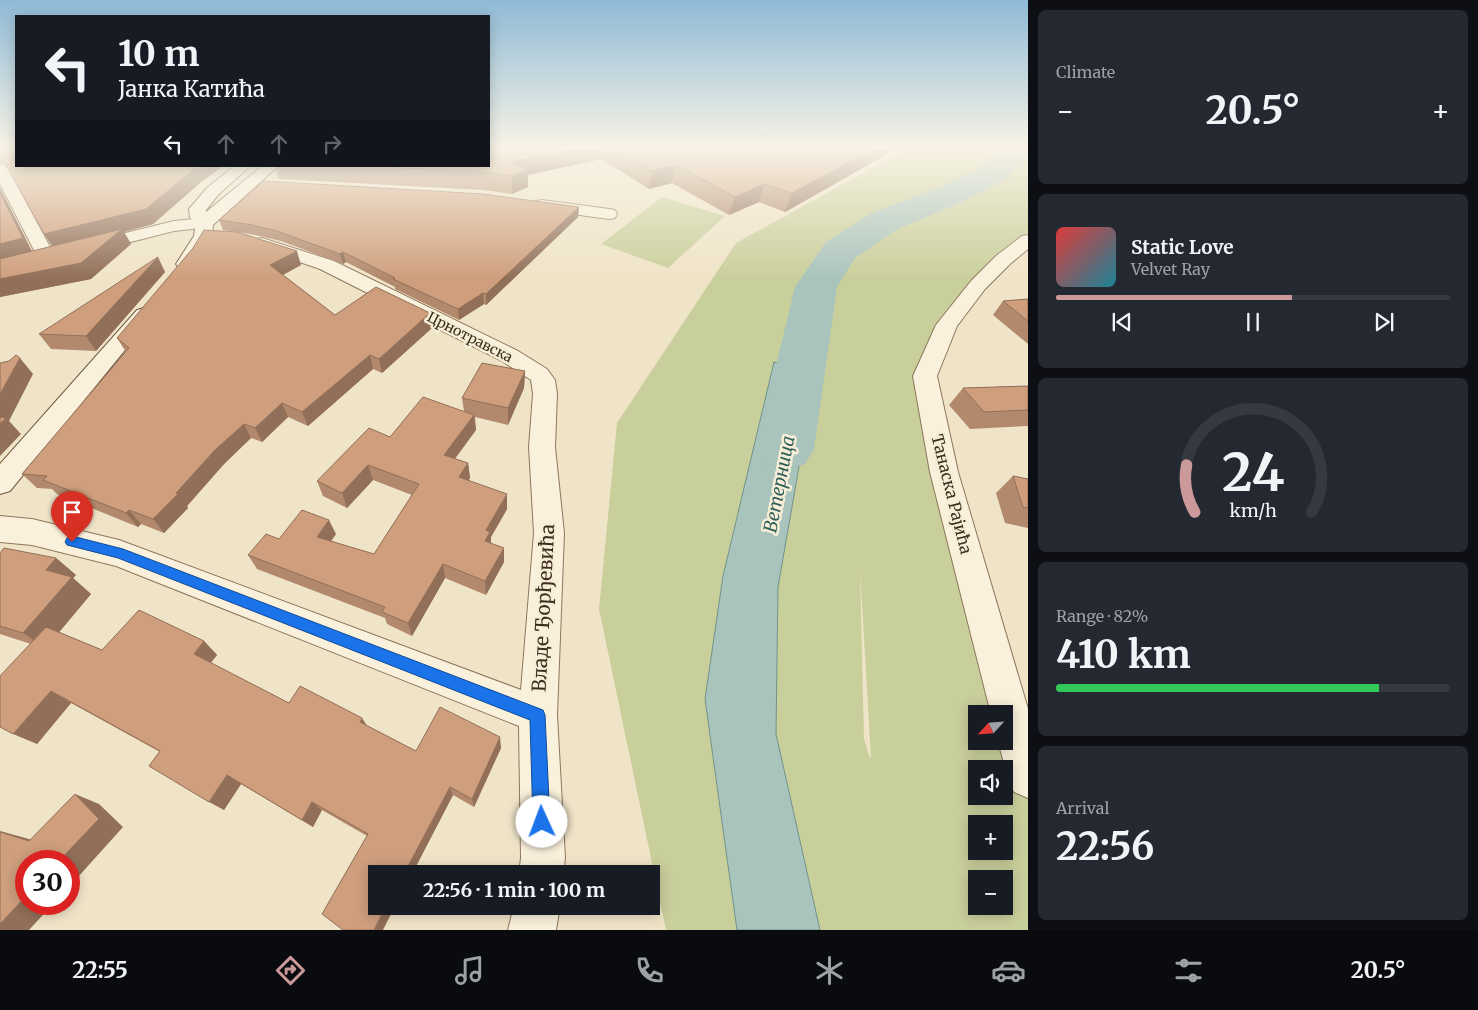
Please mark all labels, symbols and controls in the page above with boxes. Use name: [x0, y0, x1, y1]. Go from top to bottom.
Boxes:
text: 10 m: [118, 32, 199, 76]
icon: left: [35, 35, 100, 100]
text: Climate: [1056, 62, 1115, 82]
text: Јанка Катића: [118, 75, 265, 103]
text: 20.5°: [1206, 87, 1300, 134]
text: −: [1056, 93, 1075, 129]
text: +: [1431, 93, 1450, 129]
icon: left: [159, 130, 187, 158]
icon: ahead: [212, 130, 240, 158]
icon: ahead: [265, 130, 293, 158]
icon: right: [318, 130, 346, 158]
text: Static Love: [1131, 235, 1234, 259]
text: Velvet Ray: [1131, 259, 1210, 279]
street label: Црнотравска: [424, 308, 516, 367]
icon: previous: [1108, 308, 1136, 336]
icon: pause: [1239, 308, 1267, 336]
icon: next: [1370, 308, 1398, 336]
street label: Танаска Рајића: [927, 432, 977, 556]
water label: Ветерница: [758, 434, 800, 534]
text: 24: [1222, 440, 1284, 505]
pin: [51, 491, 93, 542]
icon: arrive: [58, 498, 86, 526]
text: km/h: [1229, 499, 1277, 522]
street label: Владе Ђорђевића: [527, 523, 559, 693]
text: Range · 82%: [1056, 606, 1148, 626]
text: 410 km: [1056, 631, 1191, 678]
north arrow: [968, 705, 1012, 750]
map controls: [968, 705, 1013, 915]
button: sound: [968, 760, 1013, 805]
position arrow: [515, 795, 567, 847]
text: Arrival: [1056, 798, 1109, 818]
button: +: [968, 815, 1013, 860]
text: 22:56: [1056, 823, 1154, 870]
speed limit sign: 30: [15, 850, 80, 915]
button: −: [968, 870, 1013, 915]
text: 22:56 · 1 min · 100 m: [423, 878, 605, 902]
icon: directions: [273, 953, 308, 988]
icon: music: [452, 953, 487, 988]
icon: phone: [632, 953, 667, 988]
icon: climate: [812, 953, 847, 988]
icon: car: [991, 953, 1026, 988]
icon: filters: [1171, 953, 1206, 988]
text: 22:55: [72, 956, 128, 984]
text: 20.5°: [1351, 956, 1406, 984]

